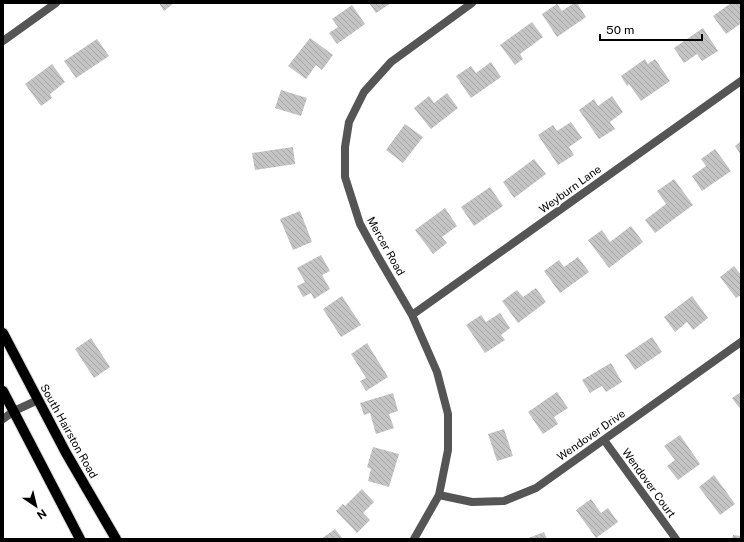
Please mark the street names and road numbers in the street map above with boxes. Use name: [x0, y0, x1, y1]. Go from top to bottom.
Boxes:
street label: Weyburn Lane: [537, 163, 603, 215]
street label: Mercer Road: [365, 215, 407, 277]
street label: South Hairston Road: [38, 382, 100, 480]
street label: Wendover Drive: [555, 407, 627, 463]
street label: Wendover Court: [620, 446, 678, 520]

